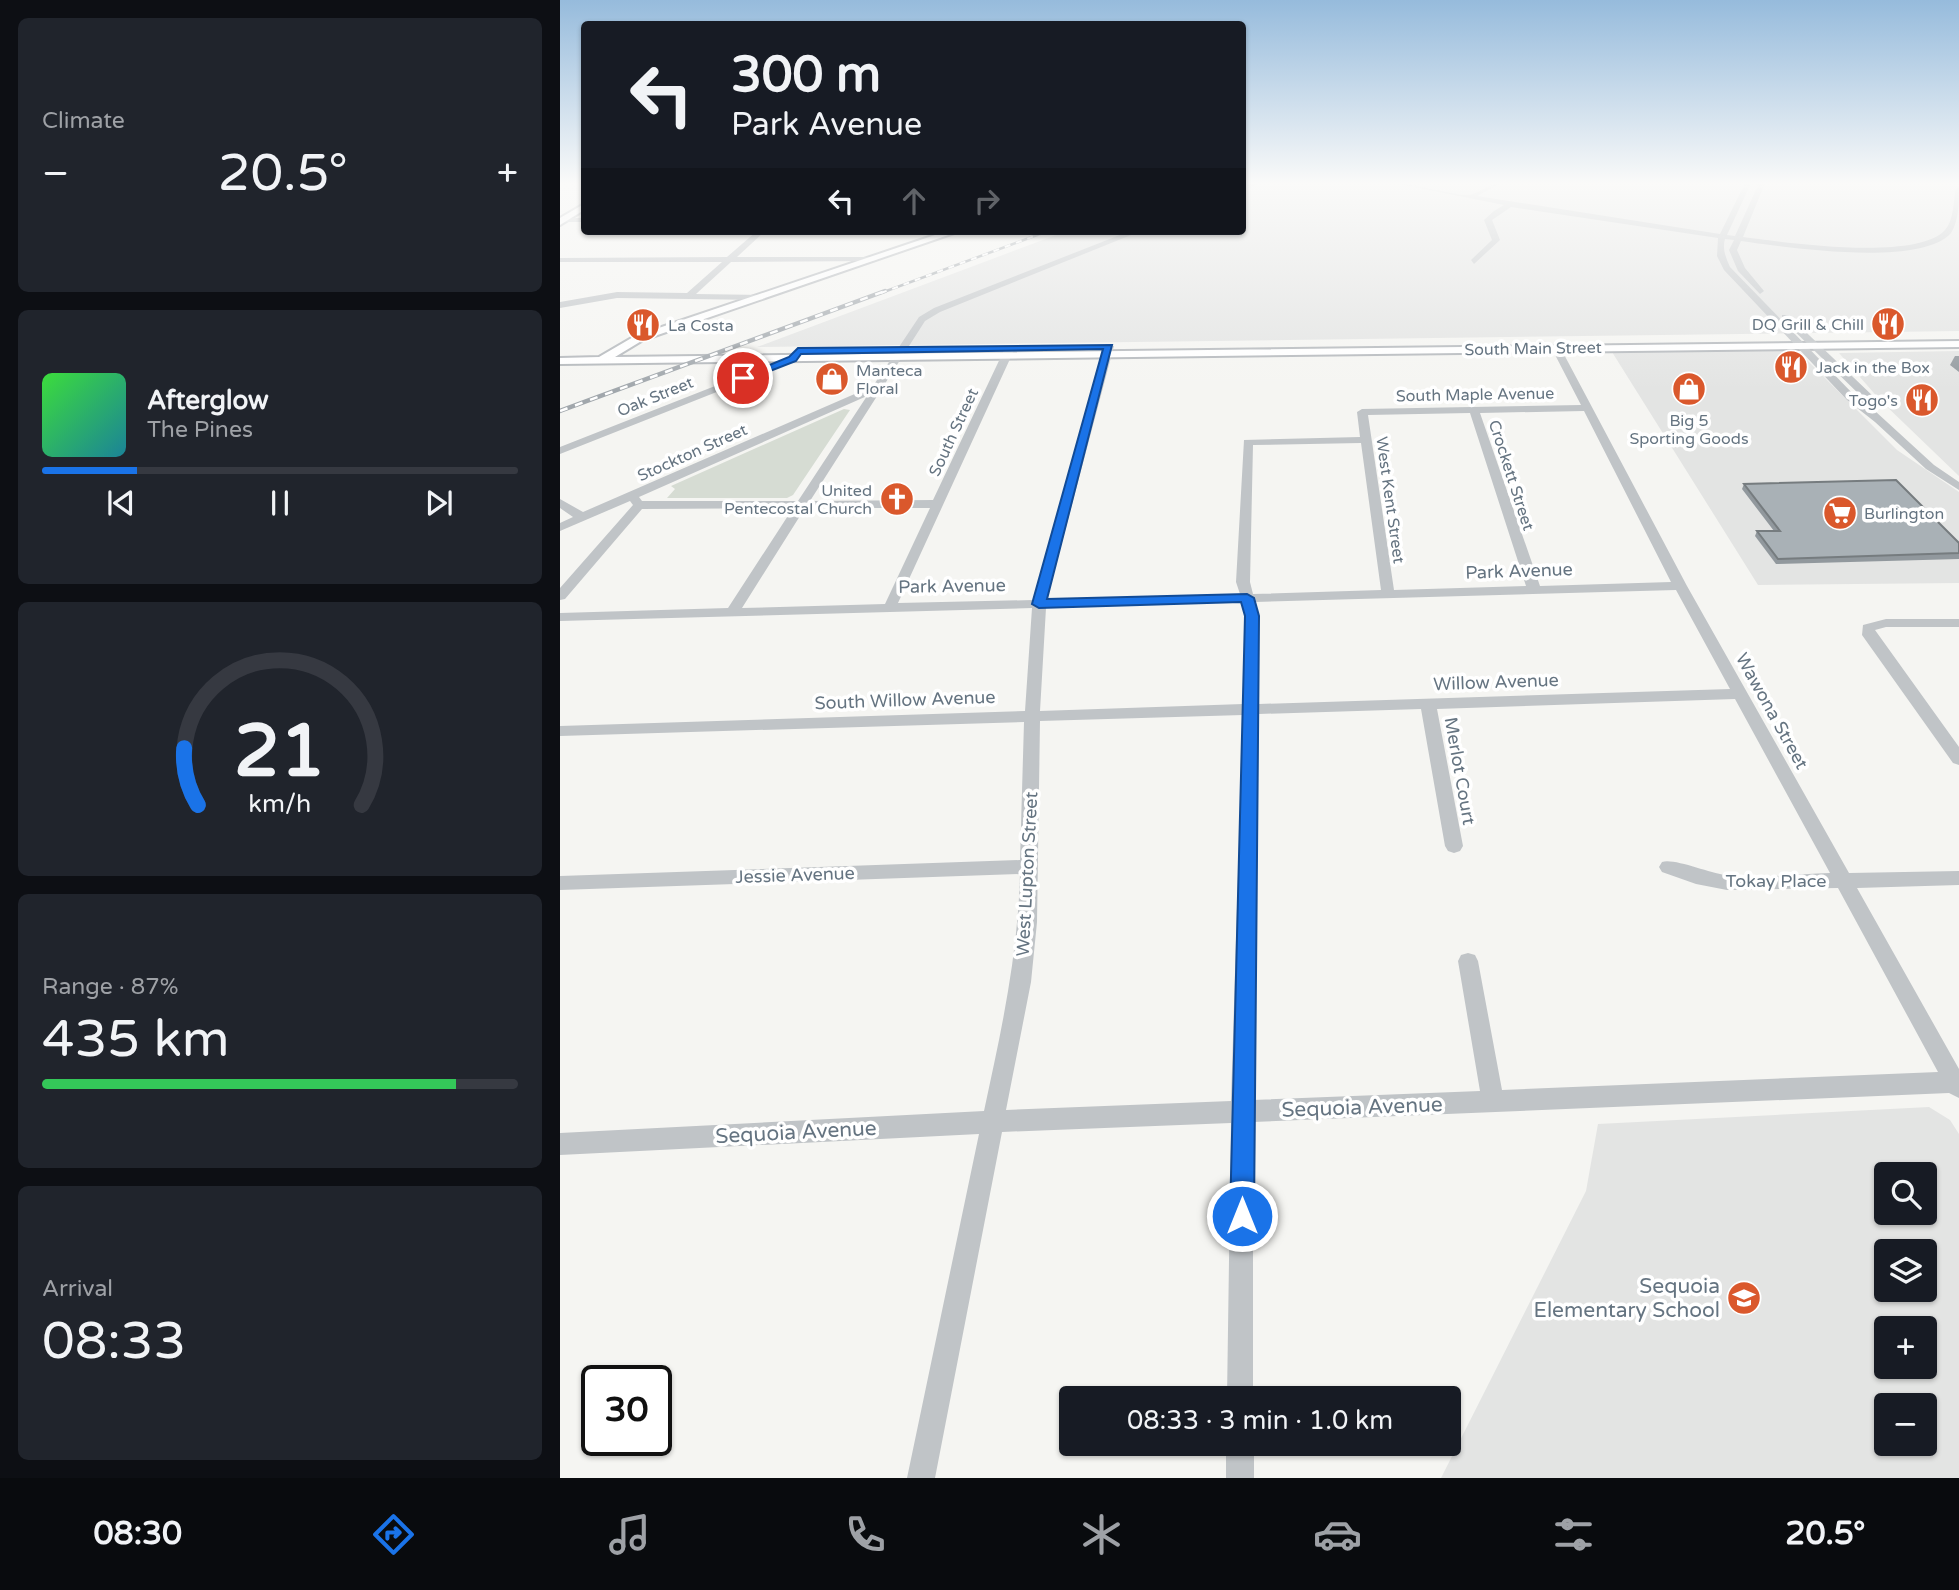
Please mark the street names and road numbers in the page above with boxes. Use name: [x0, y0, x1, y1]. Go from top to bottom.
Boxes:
street label: South Main Street: [1464, 338, 1602, 360]
street label: Oak Street: [614, 373, 696, 421]
street label: South Maple Avenue: [1396, 384, 1554, 406]
street label: South Street: [925, 385, 983, 480]
street label: Crockett Street: [1484, 418, 1538, 533]
street label: Stockton Street: [635, 420, 750, 486]
street label: West Kent Street: [1371, 436, 1409, 565]
street label: Park Avenue: [1465, 558, 1573, 584]
street label: Park Avenue: [898, 574, 1006, 598]
street label: Wawona Street: [1731, 649, 1813, 773]
street label: Willow Avenue: [1433, 669, 1559, 695]
street label: South Willow Avenue: [814, 686, 996, 714]
street label: Merlot Court: [1440, 715, 1480, 827]
street label: West Lupton Street: [1012, 791, 1042, 957]
street label: Jessie Avenue: [735, 862, 855, 888]
street label: Tokay Place: [1726, 870, 1826, 892]
street label: Sequoia Avenue: [1281, 1092, 1443, 1123]
street label: Sequoia Avenue: [715, 1116, 877, 1149]

